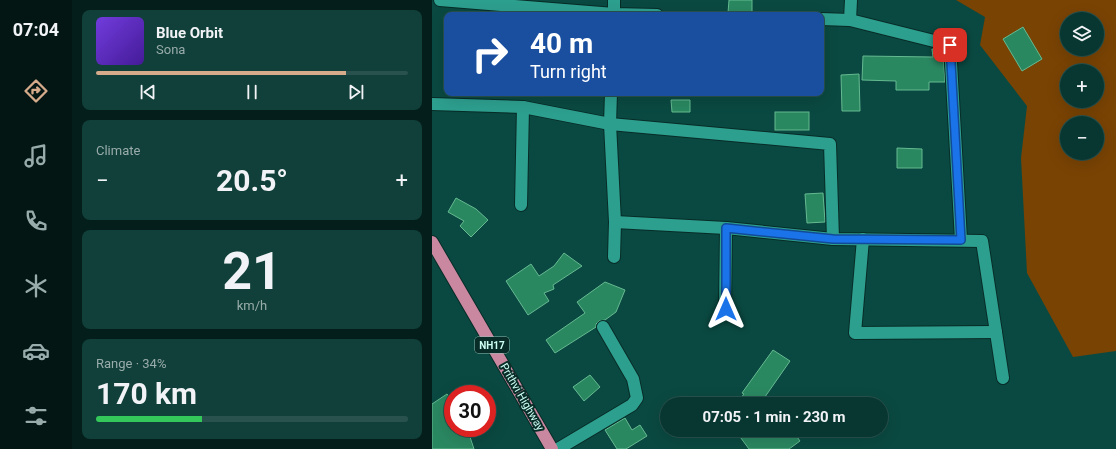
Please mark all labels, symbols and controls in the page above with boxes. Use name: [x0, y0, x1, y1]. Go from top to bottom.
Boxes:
map controls: [1060, 12, 1104, 160]
button: layers: [1060, 12, 1104, 56]
text: 07:04: [13, 19, 59, 40]
text: Blue Orbit: [156, 24, 223, 42]
text: 40 m: [530, 27, 593, 60]
icon: right: [464, 28, 516, 80]
pin: [933, 28, 967, 62]
icon: arrive: [939, 34, 961, 56]
text: Sona: [156, 42, 185, 57]
text: Turn right: [530, 61, 607, 82]
button: +: [1060, 64, 1104, 108]
icon: directions: [22, 77, 50, 105]
icon: previous: [137, 81, 159, 103]
icon: pause: [241, 81, 263, 103]
icon: next: [345, 81, 367, 103]
button: −: [1060, 116, 1104, 160]
icon: music: [22, 142, 50, 170]
text: Climate: [96, 143, 140, 158]
text: 20.5°: [216, 163, 288, 198]
text: −: [96, 168, 109, 193]
text: +: [396, 168, 408, 193]
icon: phone: [22, 207, 50, 235]
text: 21: [222, 241, 282, 302]
icon: climate: [22, 272, 50, 300]
position arrow: [705, 288, 747, 330]
text: km/h: [237, 298, 267, 313]
icon: car: [22, 337, 50, 365]
road number: NH17: [475, 337, 509, 353]
text: Range · 34%: [96, 356, 166, 371]
street label: Prithvi Highway: [497, 361, 547, 434]
text: 170 km: [96, 376, 197, 411]
speed limit sign: 30: [444, 385, 496, 437]
icon: filters: [22, 402, 50, 430]
text: 07:05 · 1 min · 230 m: [703, 408, 845, 426]

